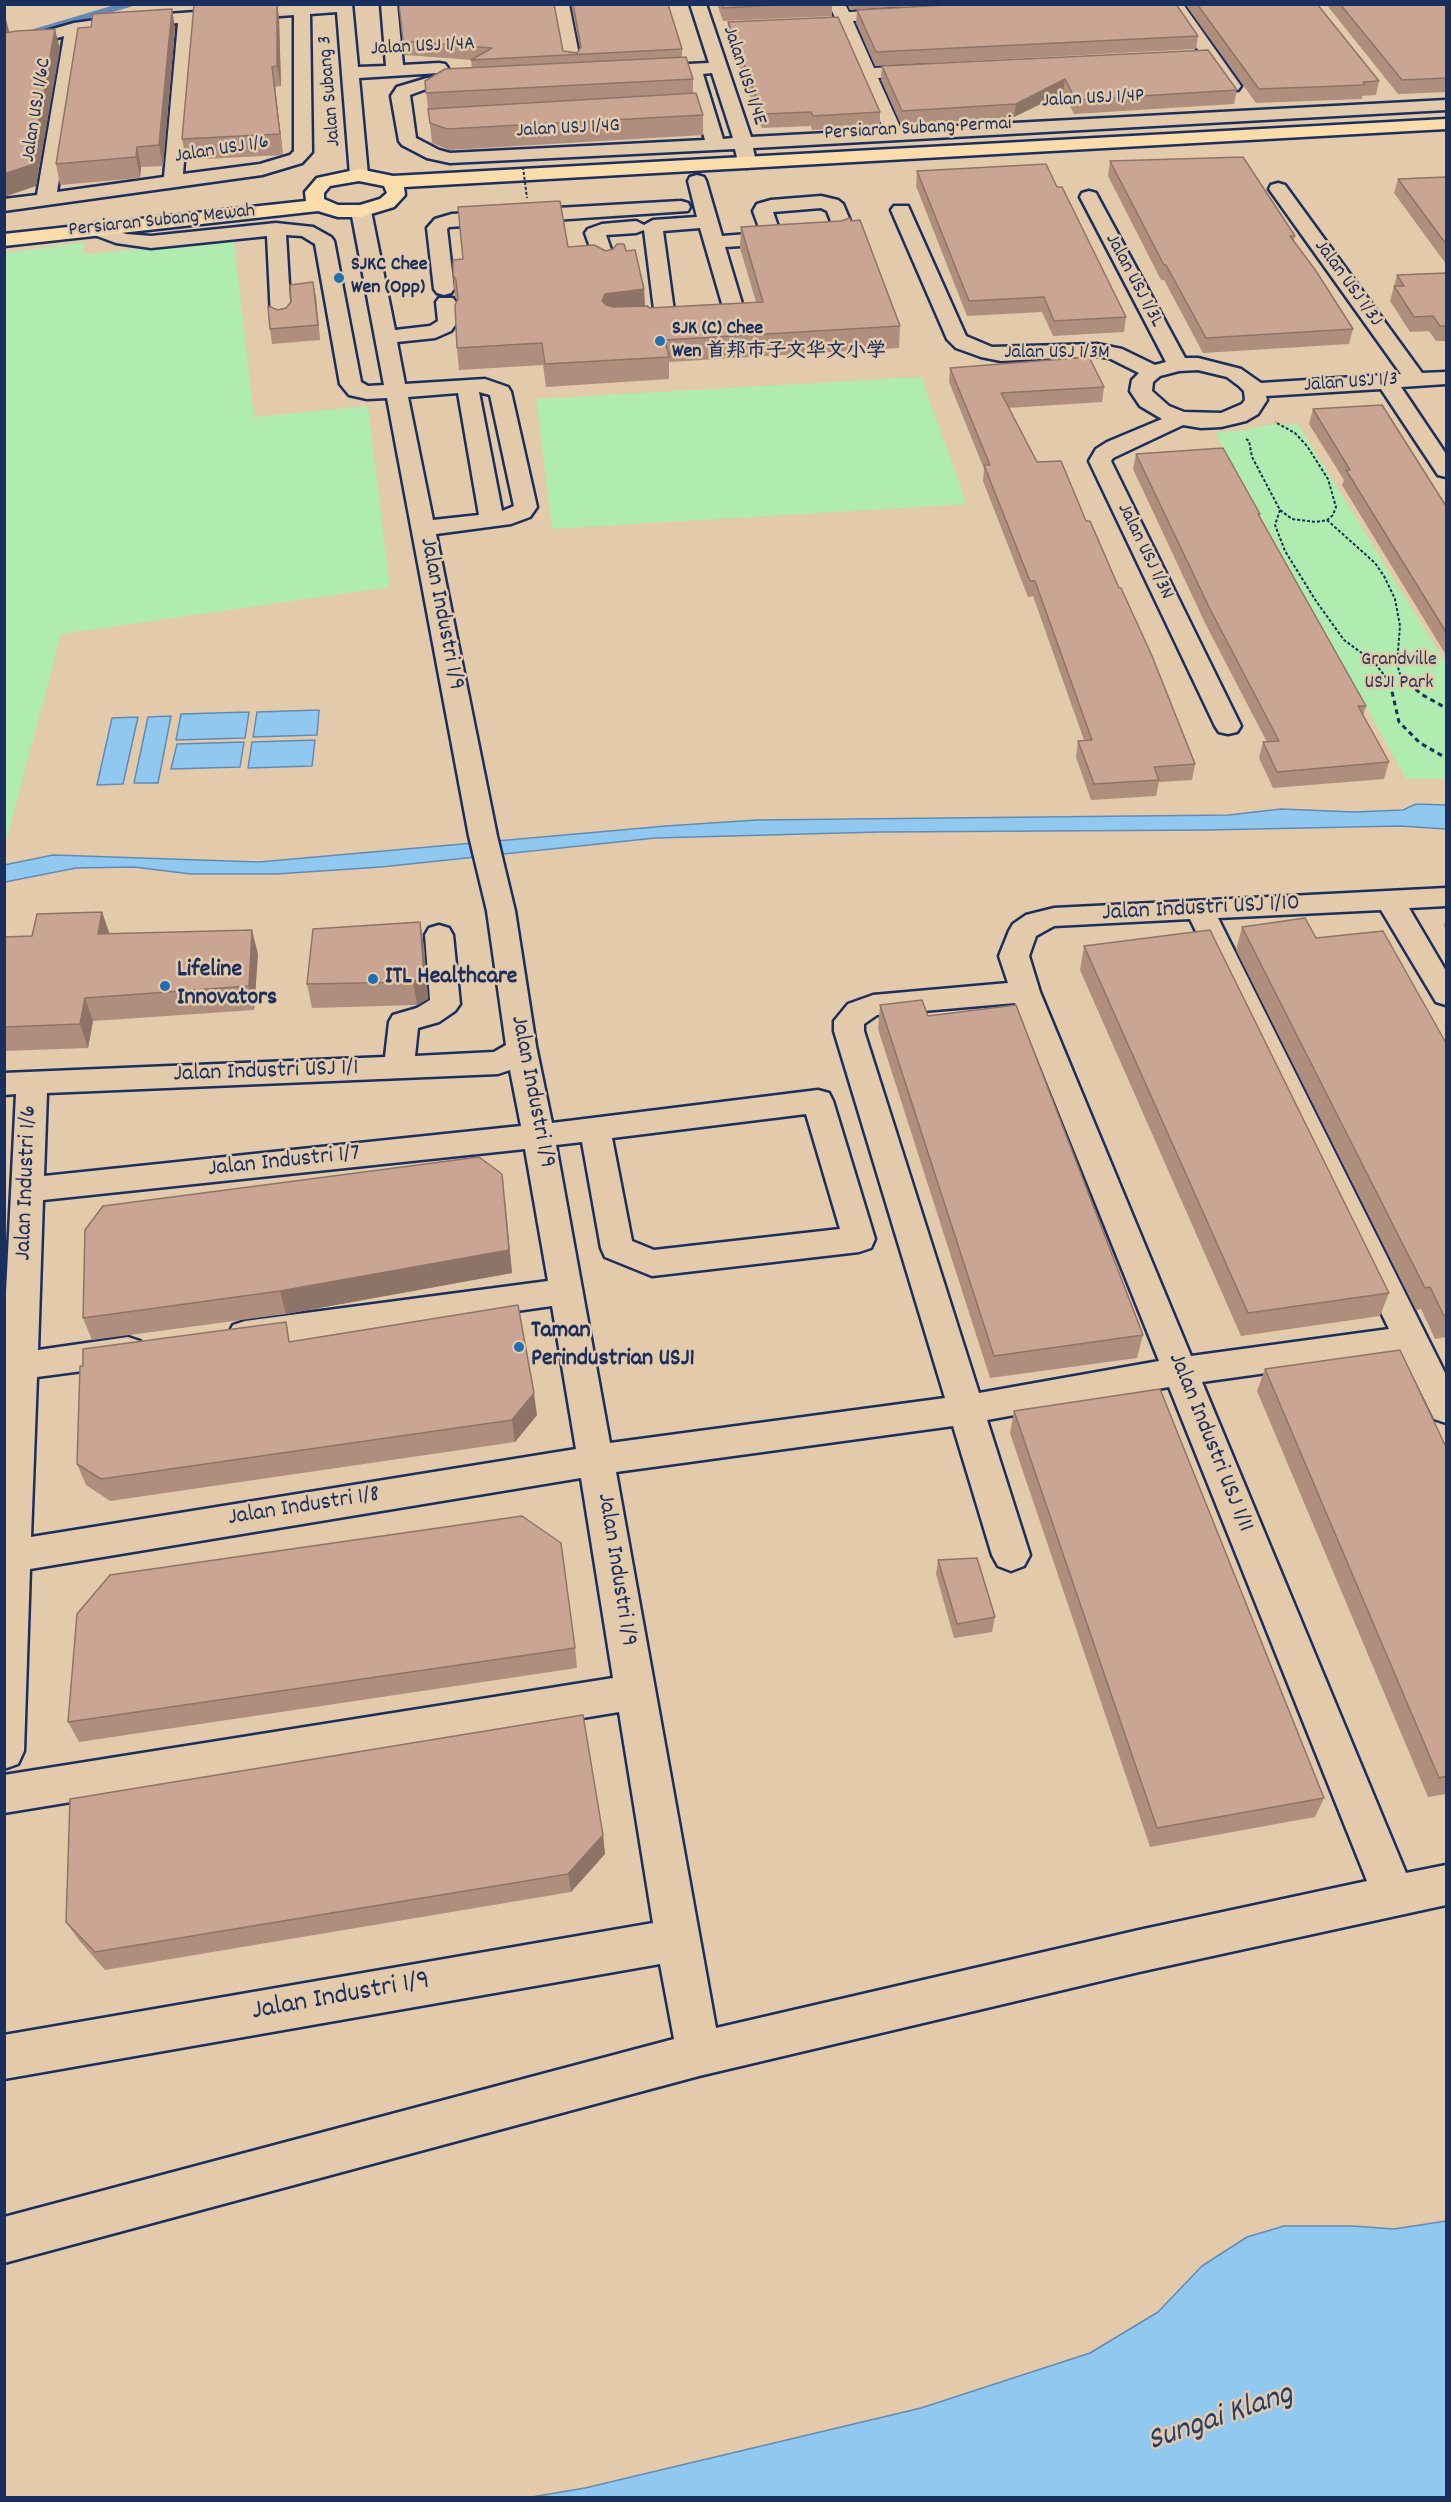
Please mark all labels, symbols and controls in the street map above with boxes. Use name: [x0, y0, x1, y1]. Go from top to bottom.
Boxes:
street label: Jalan USJ 1/4E: [716, 24, 770, 128]
street label: Jalan USJ 1/4A: [370, 33, 476, 63]
street label: Jalan Subang 3: [314, 34, 348, 148]
street label: Jalan USJ 1/6C: [18, 56, 58, 164]
street label: Jalan USJ 1/4P: [1041, 85, 1145, 115]
street label: Persiaran Subang Permai: [824, 113, 1012, 147]
street label: Jalan USJ 1/4G: [516, 115, 620, 145]
street label: Jalan USJ 1/6: [173, 132, 271, 170]
street label: Persiaran Subang Mewah: [68, 200, 256, 244]
street label: Jalan USJ 1/3L: [1098, 230, 1168, 332]
street label: Jalan USJ 1/3J: [1308, 236, 1386, 332]
place label: SJKC Chee Wen (Opp): [351, 254, 427, 301]
marker: SJKC Chee Wen (Opp): [332, 271, 346, 285]
place label: SJK (C) Chee Wen 首邦市子文华文小学: [672, 318, 886, 365]
marker: SJK (C) Chee Wen 首邦市子文华文小学: [653, 334, 667, 348]
street label: Jalan USJ 1/3M: [1004, 342, 1110, 366]
street label: Jalan USJ 1/3: [1303, 369, 1399, 399]
street label: Jalan USJ 1/3N: [1110, 500, 1178, 604]
street label: Jalan Industri 1/9: [411, 535, 469, 693]
park label: Grandville USJ1 Park: [1361, 649, 1437, 696]
street label: Jalan Industri USJ 1/10: [1101, 890, 1301, 930]
place label: Lifeline Innovators: [177, 958, 277, 1014]
place label: ITL Healthcare: [385, 965, 517, 993]
marker: ITL Healthcare: [366, 972, 380, 986]
marker: Lifeline Innovators: [158, 979, 172, 993]
street label: Jalan Industri 1/9: [502, 1013, 560, 1171]
street label: Jalan Industri USJ 1/1: [173, 1055, 359, 1091]
street label: Jalan Industri 1/6: [11, 1105, 45, 1261]
street label: Jalan Industri 1/7: [207, 1141, 361, 1185]
place label: Taman Perindustrian USJ1: [531, 1319, 695, 1375]
marker: Taman Perindustrian USJ1: [512, 1340, 526, 1354]
street label: Jalan Industri USJ 1/11: [1160, 1349, 1258, 1537]
street label: Jalan Industri 1/8: [226, 1482, 382, 1534]
street label: Jalan Industri 1/9: [589, 1491, 641, 1649]
street label: Jalan Industri 1/9: [249, 1966, 433, 2030]
water label: Sungai Klang: [1143, 2377, 1299, 2463]

